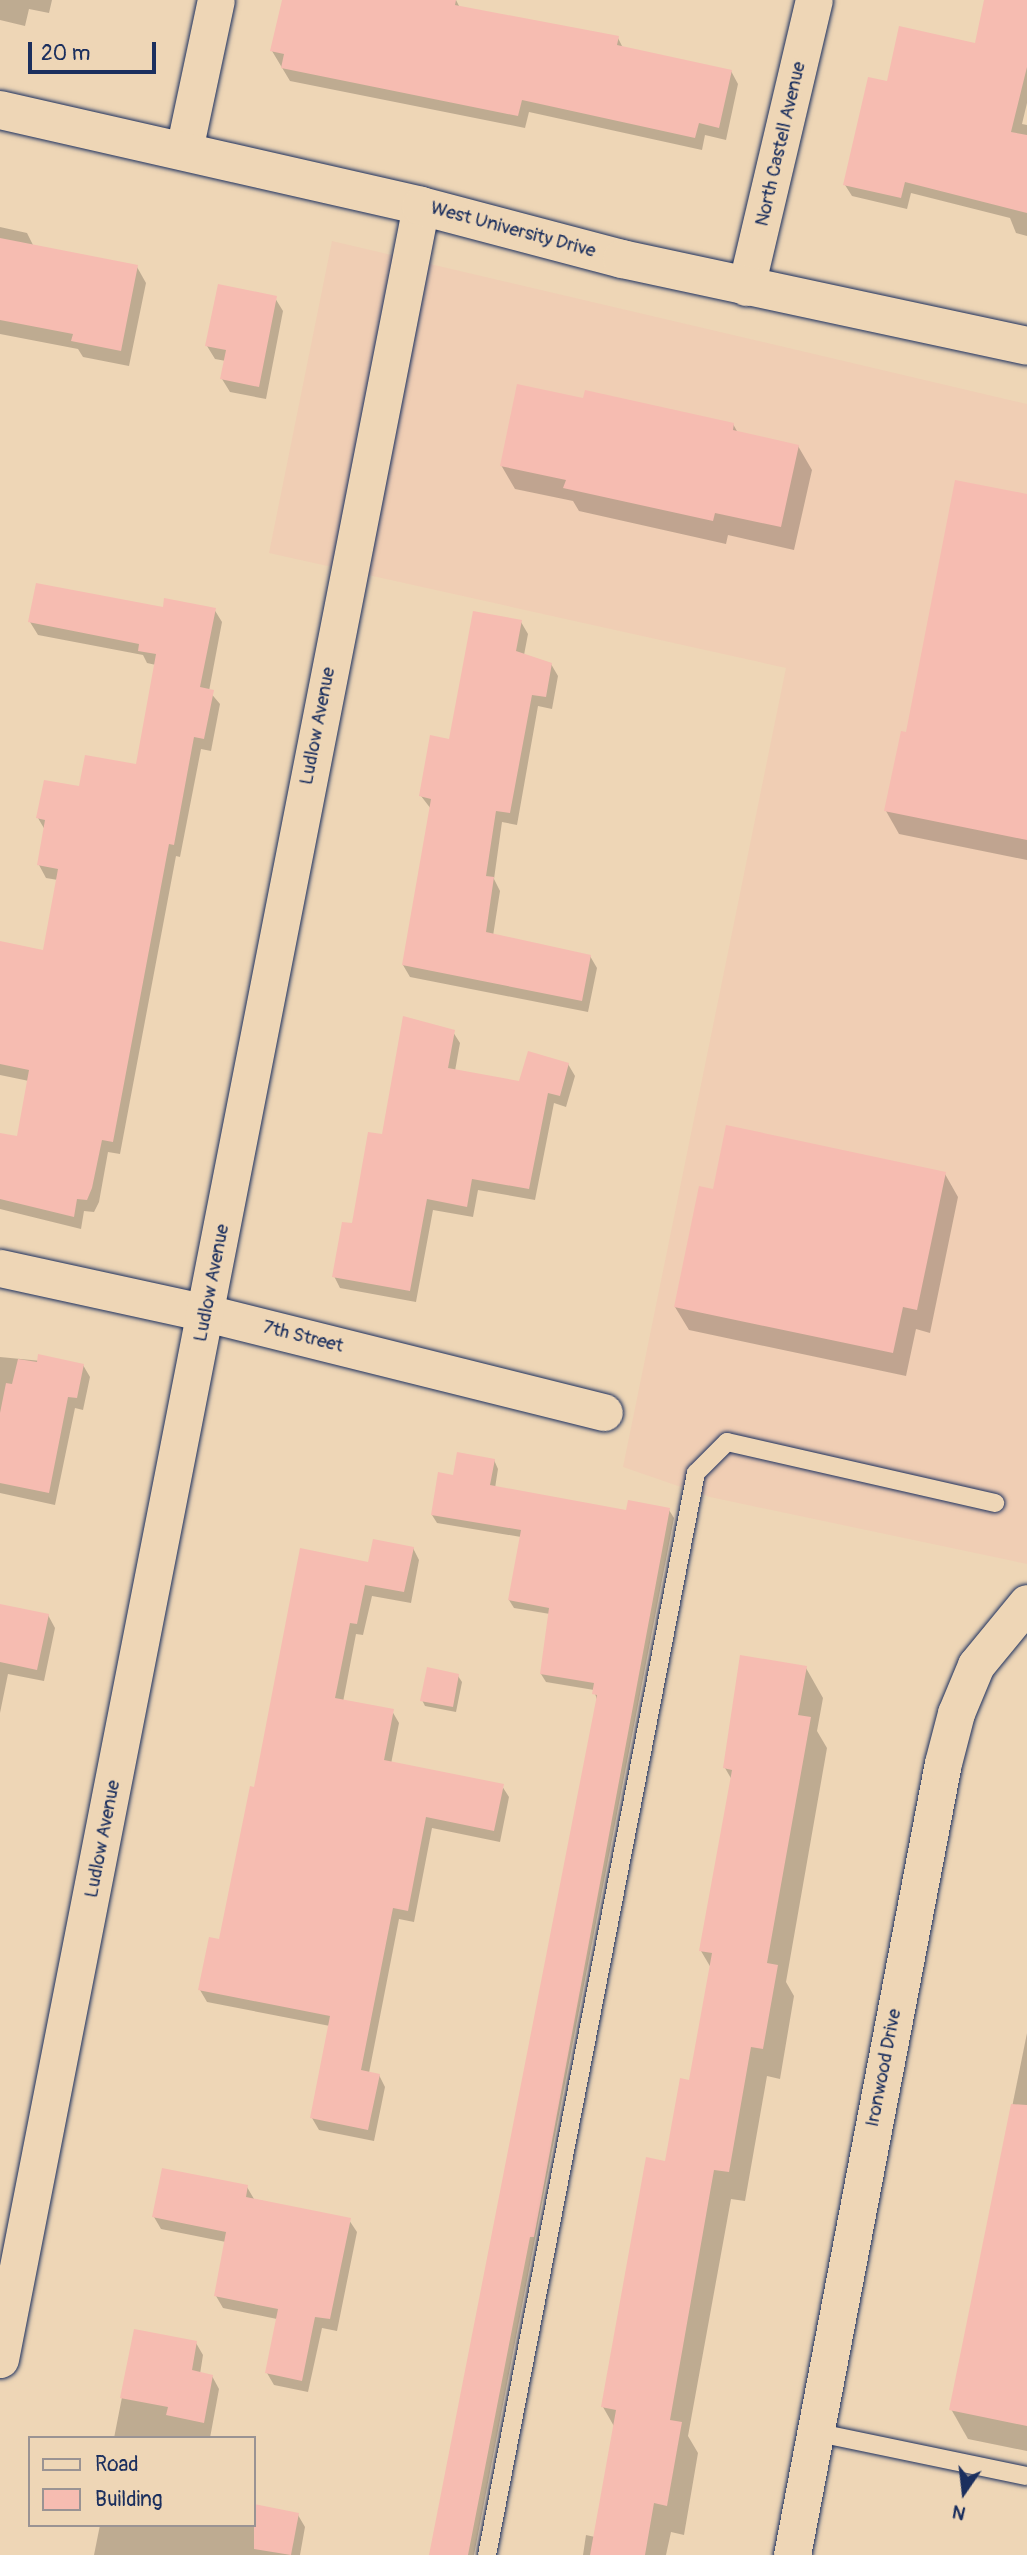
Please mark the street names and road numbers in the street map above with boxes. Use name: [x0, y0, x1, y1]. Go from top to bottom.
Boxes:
street label: North Castell Avenue: [751, 60, 811, 228]
street label: West University Drive: [428, 197, 598, 263]
street label: Ludlow Avenue: [295, 665, 341, 787]
street label: Ludlow Avenue: [189, 1222, 235, 1344]
street label: 7th Street: [260, 1316, 346, 1358]
street label: Ludlow Avenue: [80, 1778, 126, 1900]
street label: Ironwood Drive: [861, 2007, 907, 2129]

